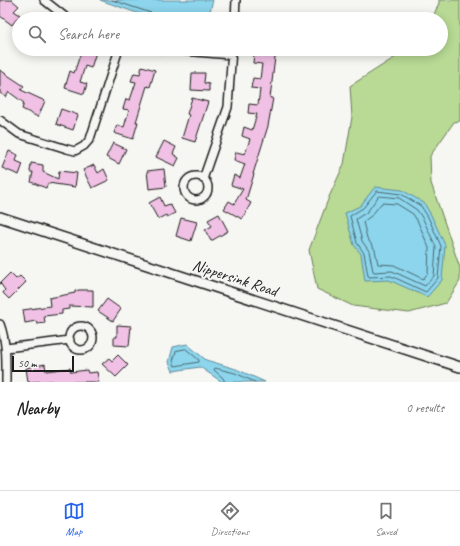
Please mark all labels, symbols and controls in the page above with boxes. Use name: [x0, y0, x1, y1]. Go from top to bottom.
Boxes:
search box: [12, 12, 448, 56]
icon: search: [26, 23, 48, 45]
text: Search here: [58, 25, 119, 44]
street label: Nippersink Road: [190, 255, 283, 302]
scale bar: [12, 354, 74, 373]
text: 50 m: [18, 356, 37, 370]
text: Nearby: [16, 398, 59, 419]
text: 0 results: [406, 400, 444, 416]
tab: Map: [63, 500, 85, 538]
tab: Directions: [211, 500, 249, 538]
tab: Saved: [375, 500, 397, 538]

